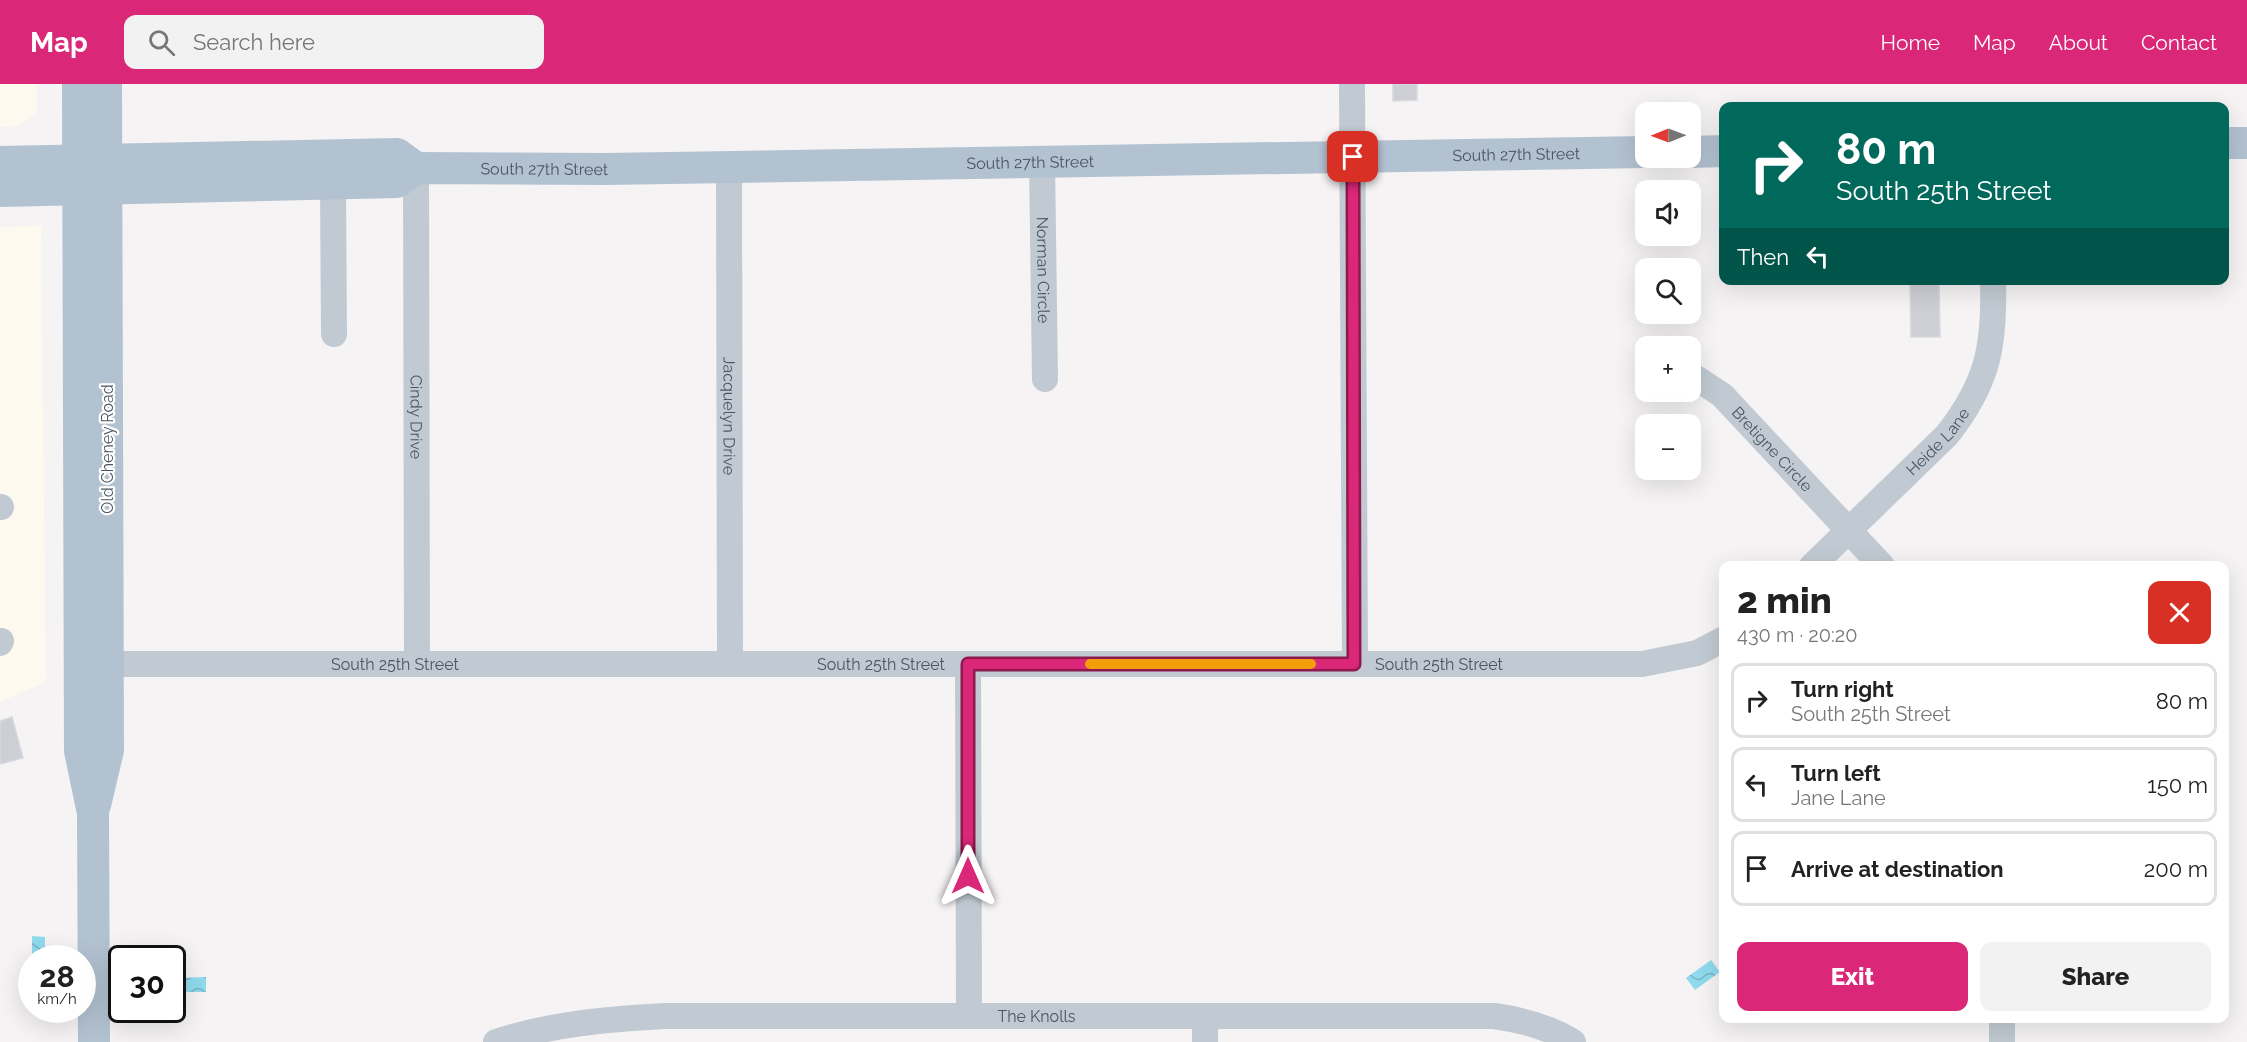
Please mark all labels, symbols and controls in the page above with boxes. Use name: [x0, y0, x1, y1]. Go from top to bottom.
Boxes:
search box: [124, 15, 544, 69]
text: Map: [30, 26, 88, 59]
icon: search: [145, 26, 178, 59]
text: Search here: [193, 29, 315, 55]
text: Home: [1881, 30, 1940, 55]
text: Map: [1973, 30, 2016, 55]
text: About: [2049, 30, 2108, 55]
text: Contact: [2141, 30, 2217, 55]
north arrow: [1635, 102, 1701, 168]
map controls: [1635, 102, 1701, 480]
text: 80 m: [1836, 125, 1936, 174]
icon: right: [1737, 126, 1815, 204]
pin: [1327, 131, 1378, 182]
icon: arrive: [1336, 140, 1369, 173]
street label: South 27th Street: [1452, 144, 1581, 165]
street label: South 27th Street: [966, 152, 1095, 173]
street label: South 27th Street: [480, 159, 609, 179]
text: South 25th Street: [1836, 175, 2051, 206]
button: sound: [1635, 180, 1701, 246]
street label: Norman Circle: [1033, 217, 1054, 323]
icon: left: [1801, 240, 1834, 273]
text: Then: [1737, 244, 1789, 270]
button: search: [1635, 258, 1701, 324]
button: +: [1635, 336, 1701, 402]
street label: Jacquelyn Drive: [720, 357, 739, 475]
street label: Cindy Drive: [407, 375, 426, 459]
street label: Old Cheney Road: [98, 384, 117, 514]
street label: Bretigne Circle: [1728, 402, 1817, 495]
street label: Heide Lane: [1902, 404, 1973, 479]
button: −: [1635, 414, 1701, 480]
text: 2 min: [1737, 579, 1832, 621]
button: close: [2148, 581, 2211, 644]
text: 430 m · 20:20: [1737, 623, 1857, 647]
street label: South 25th Street: [331, 655, 460, 674]
street label: South 25th Street: [817, 655, 946, 674]
street label: South 25th Street: [1375, 655, 1504, 674]
text: Turn right: [1791, 676, 1894, 702]
icon: right: [1740, 684, 1773, 717]
text: 80 m: [2156, 688, 2208, 714]
text: South 25th Street: [1791, 702, 1951, 726]
text: Turn left: [1791, 760, 1881, 786]
icon: left: [1740, 768, 1773, 801]
text: 150 m: [2147, 772, 2208, 798]
text: Jane Lane: [1791, 786, 1886, 810]
position arrow: [936, 844, 1000, 908]
icon: arrive: [1740, 852, 1773, 885]
text: Arrive at destination: [1791, 856, 2004, 882]
text: 200 m: [2144, 856, 2208, 882]
button: Exit: [1737, 942, 1968, 1011]
button: Share: [1980, 942, 2211, 1011]
speed limit sign: 30: [108, 945, 186, 1023]
text: 28: [39, 959, 75, 994]
text: km/h: [37, 990, 77, 1008]
street label: The Knolls: [997, 1007, 1076, 1026]

